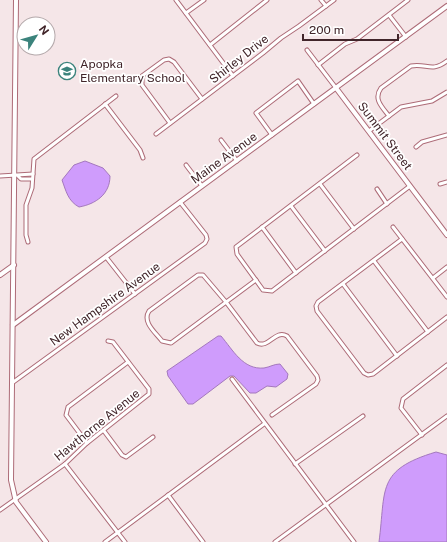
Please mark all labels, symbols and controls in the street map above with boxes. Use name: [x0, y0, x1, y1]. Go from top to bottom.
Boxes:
north arrow: [16, 16, 56, 56]
scale bar: [303, 16, 398, 42]
text: N: [37, 23, 51, 37]
text: 200 m: [309, 23, 344, 37]
street label: Shirley Drive: [207, 32, 271, 86]
place label: Apopka Elementary School: [80, 57, 186, 85]
school or university icon: Apopka Elementary School: [57, 61, 77, 81]
street label: Summit Street: [355, 99, 415, 173]
street label: Maine Avenue: [188, 129, 260, 187]
street label: New Hampshire Avenue: [47, 259, 163, 349]
street label: Hawthorne Avenue: [51, 386, 143, 464]

